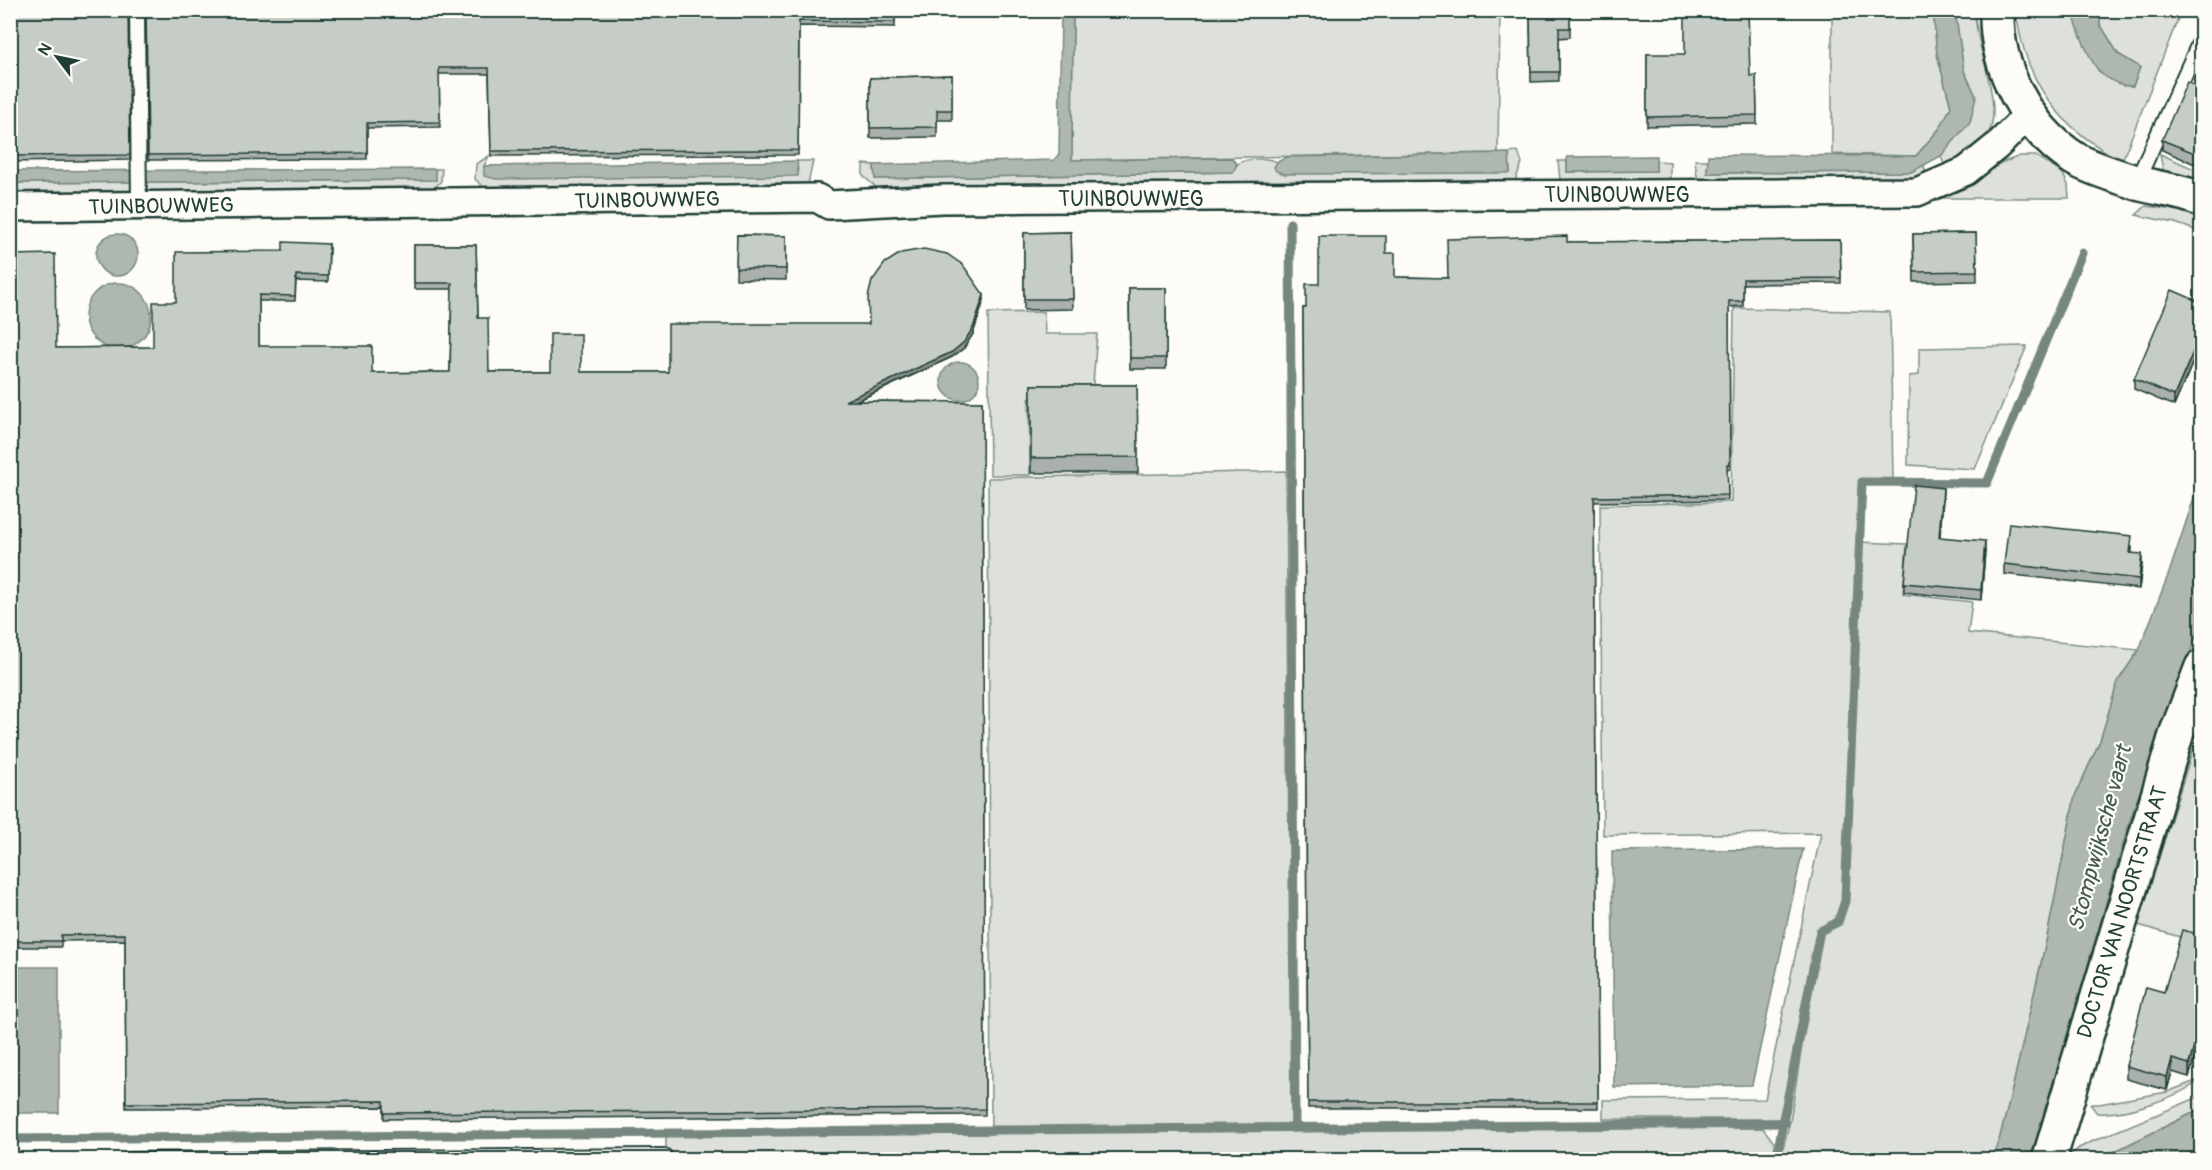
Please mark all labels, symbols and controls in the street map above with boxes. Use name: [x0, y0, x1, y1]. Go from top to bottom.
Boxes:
north arrow: [27, 27, 87, 87]
text: N: [34, 40, 57, 59]
street label: TUINBOUWWEG: [1544, 182, 1690, 209]
street label: TUINBOUWWEG: [574, 186, 720, 215]
street label: TUINBOUWWEG: [1058, 186, 1204, 213]
street label: TUINBOUWWEG: [88, 192, 234, 221]
water label: Stompwijksche vaart: [2062, 740, 2139, 934]
street label: DOCTOR VAN NOORTSTRAAT: [2071, 782, 2174, 1042]

